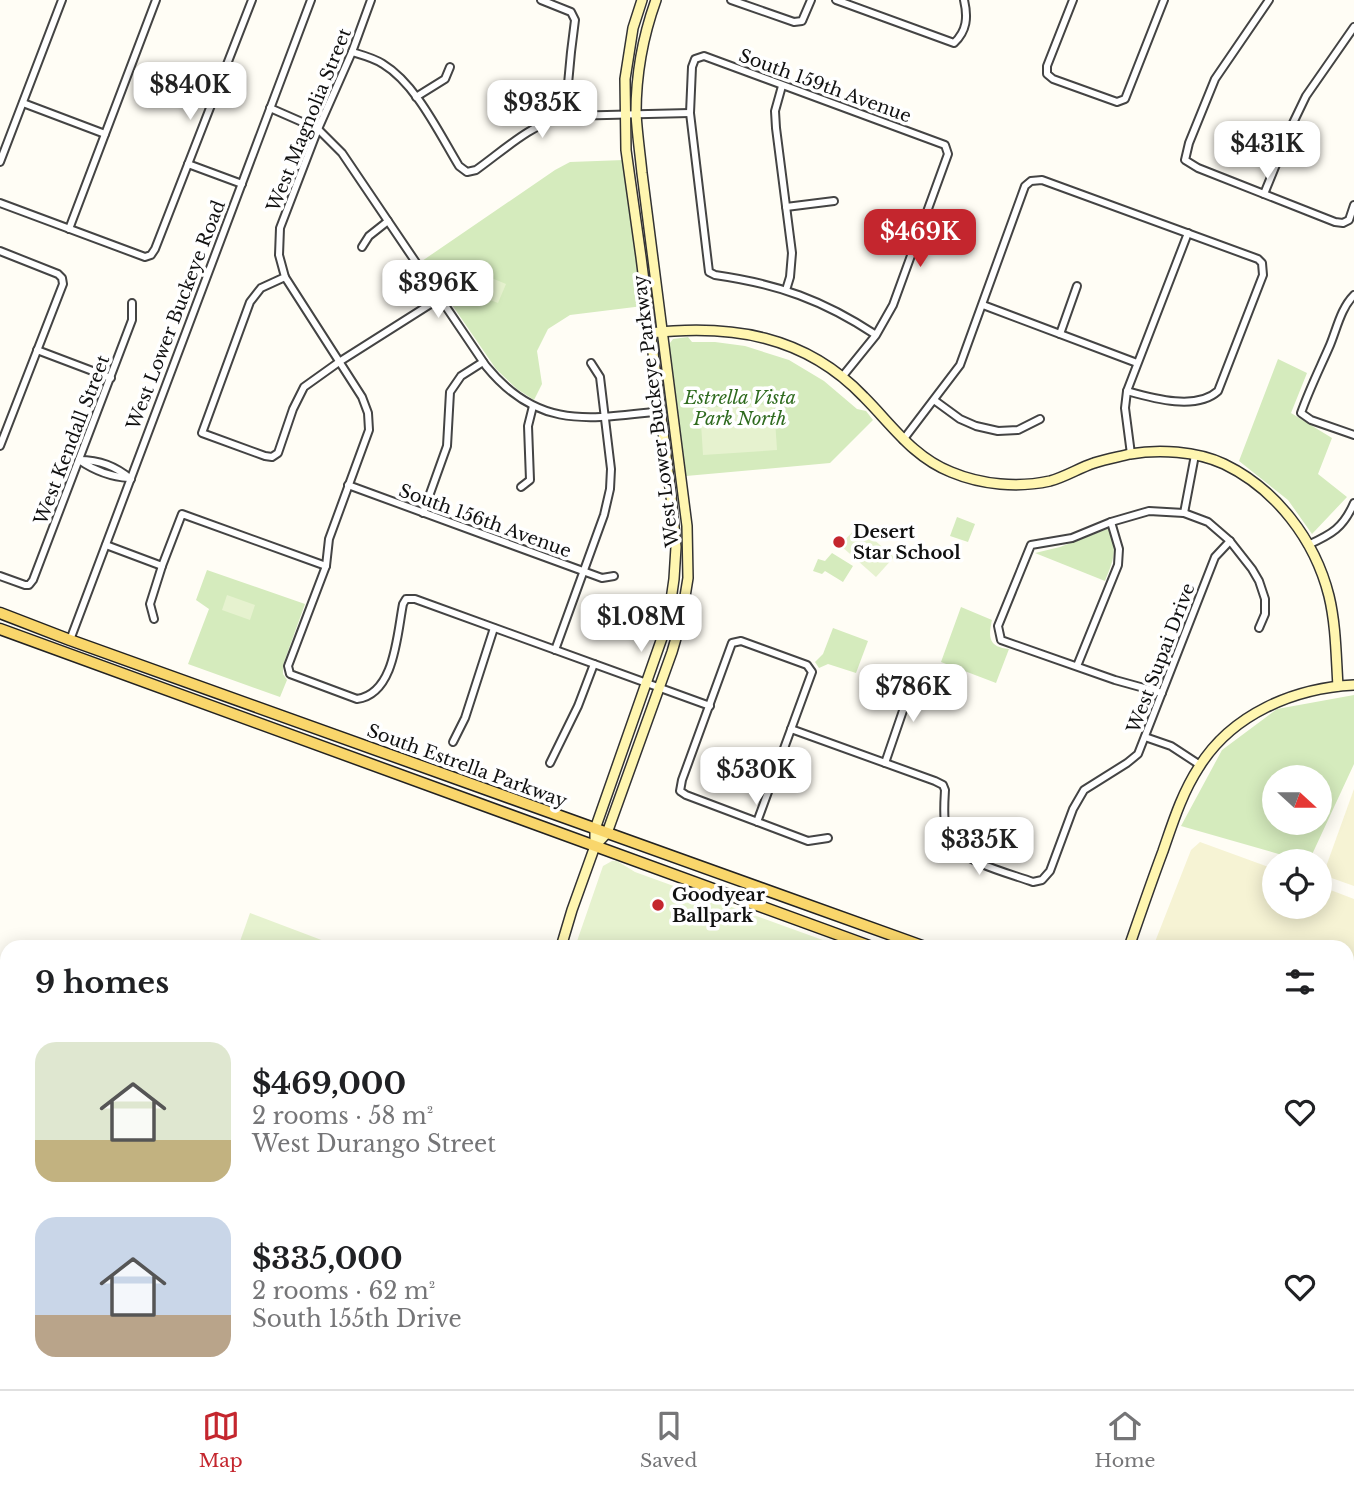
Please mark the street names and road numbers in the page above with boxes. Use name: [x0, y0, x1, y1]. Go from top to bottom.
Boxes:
street label: West Magnolia Street: [262, 25, 356, 216]
street label: South 159th Avenue: [736, 45, 914, 127]
street label: West Lower Buckeye Road: [122, 197, 230, 434]
street label: West Lower Buckeye Parkway: [628, 273, 684, 549]
street label: West Kendall Street: [29, 352, 115, 529]
street label: South 156th Avenue: [396, 480, 574, 562]
street label: West Supai Drive: [1122, 580, 1200, 737]
street label: South Estrella Parkway: [364, 720, 570, 813]

